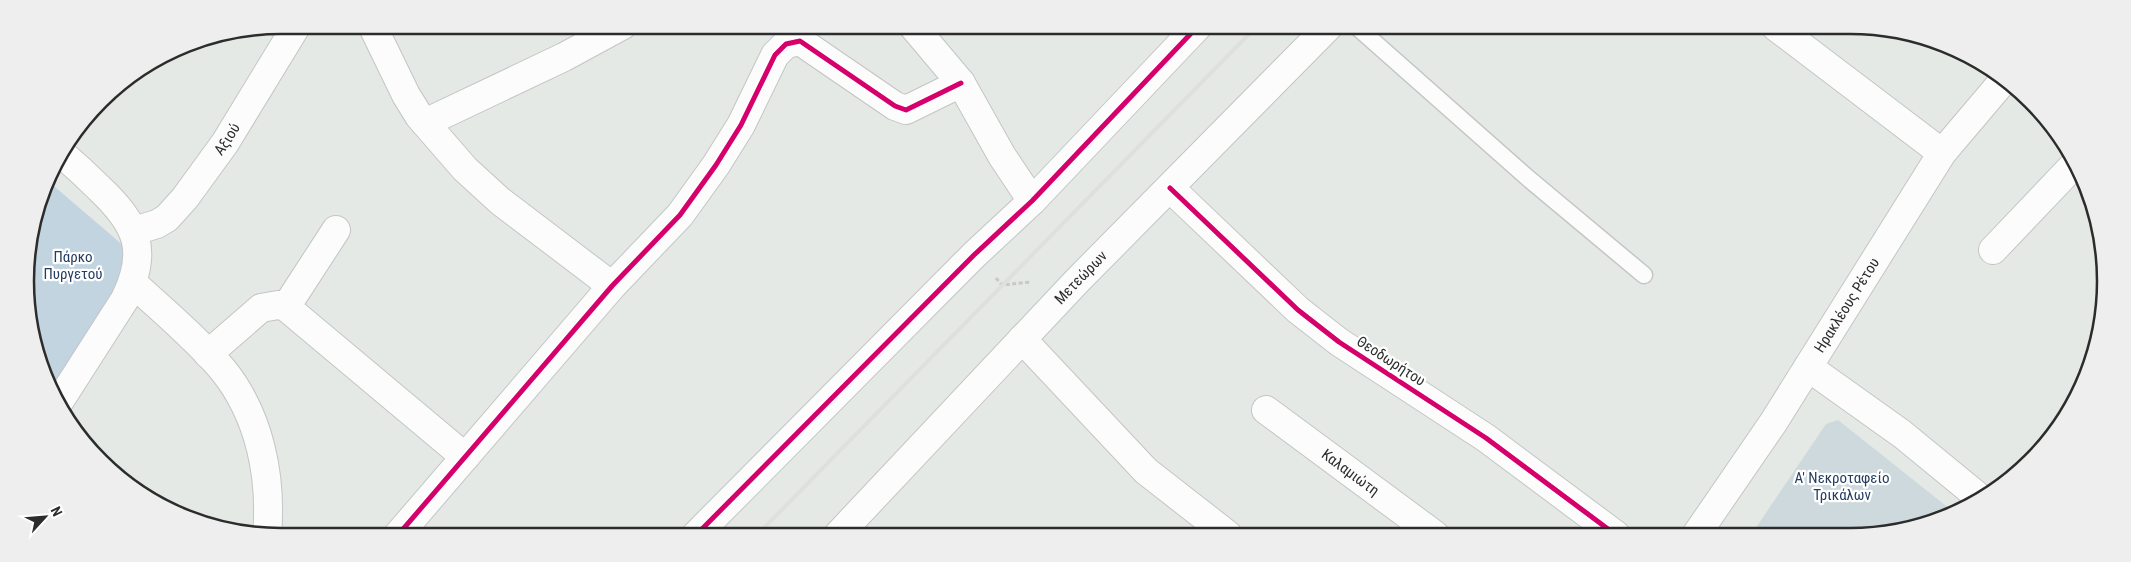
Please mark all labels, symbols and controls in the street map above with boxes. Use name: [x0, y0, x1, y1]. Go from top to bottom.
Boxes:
street label: Αξιού: [210, 120, 244, 159]
street label: Μετεώρων: [1051, 247, 1111, 308]
park label: Πάρκο Πυργετού: [43, 248, 103, 283]
street label: Ηρακλέους Ρέτου: [1810, 254, 1883, 356]
street label: Θεοδωρήτου: [1353, 332, 1429, 390]
street label: Καλαμιώτη: [1318, 445, 1383, 500]
park label: A' Νεκροταφείο Τρικάλων: [1795, 469, 1889, 504]
north arrow: [20, 492, 70, 542]
text: N: [48, 504, 66, 519]

